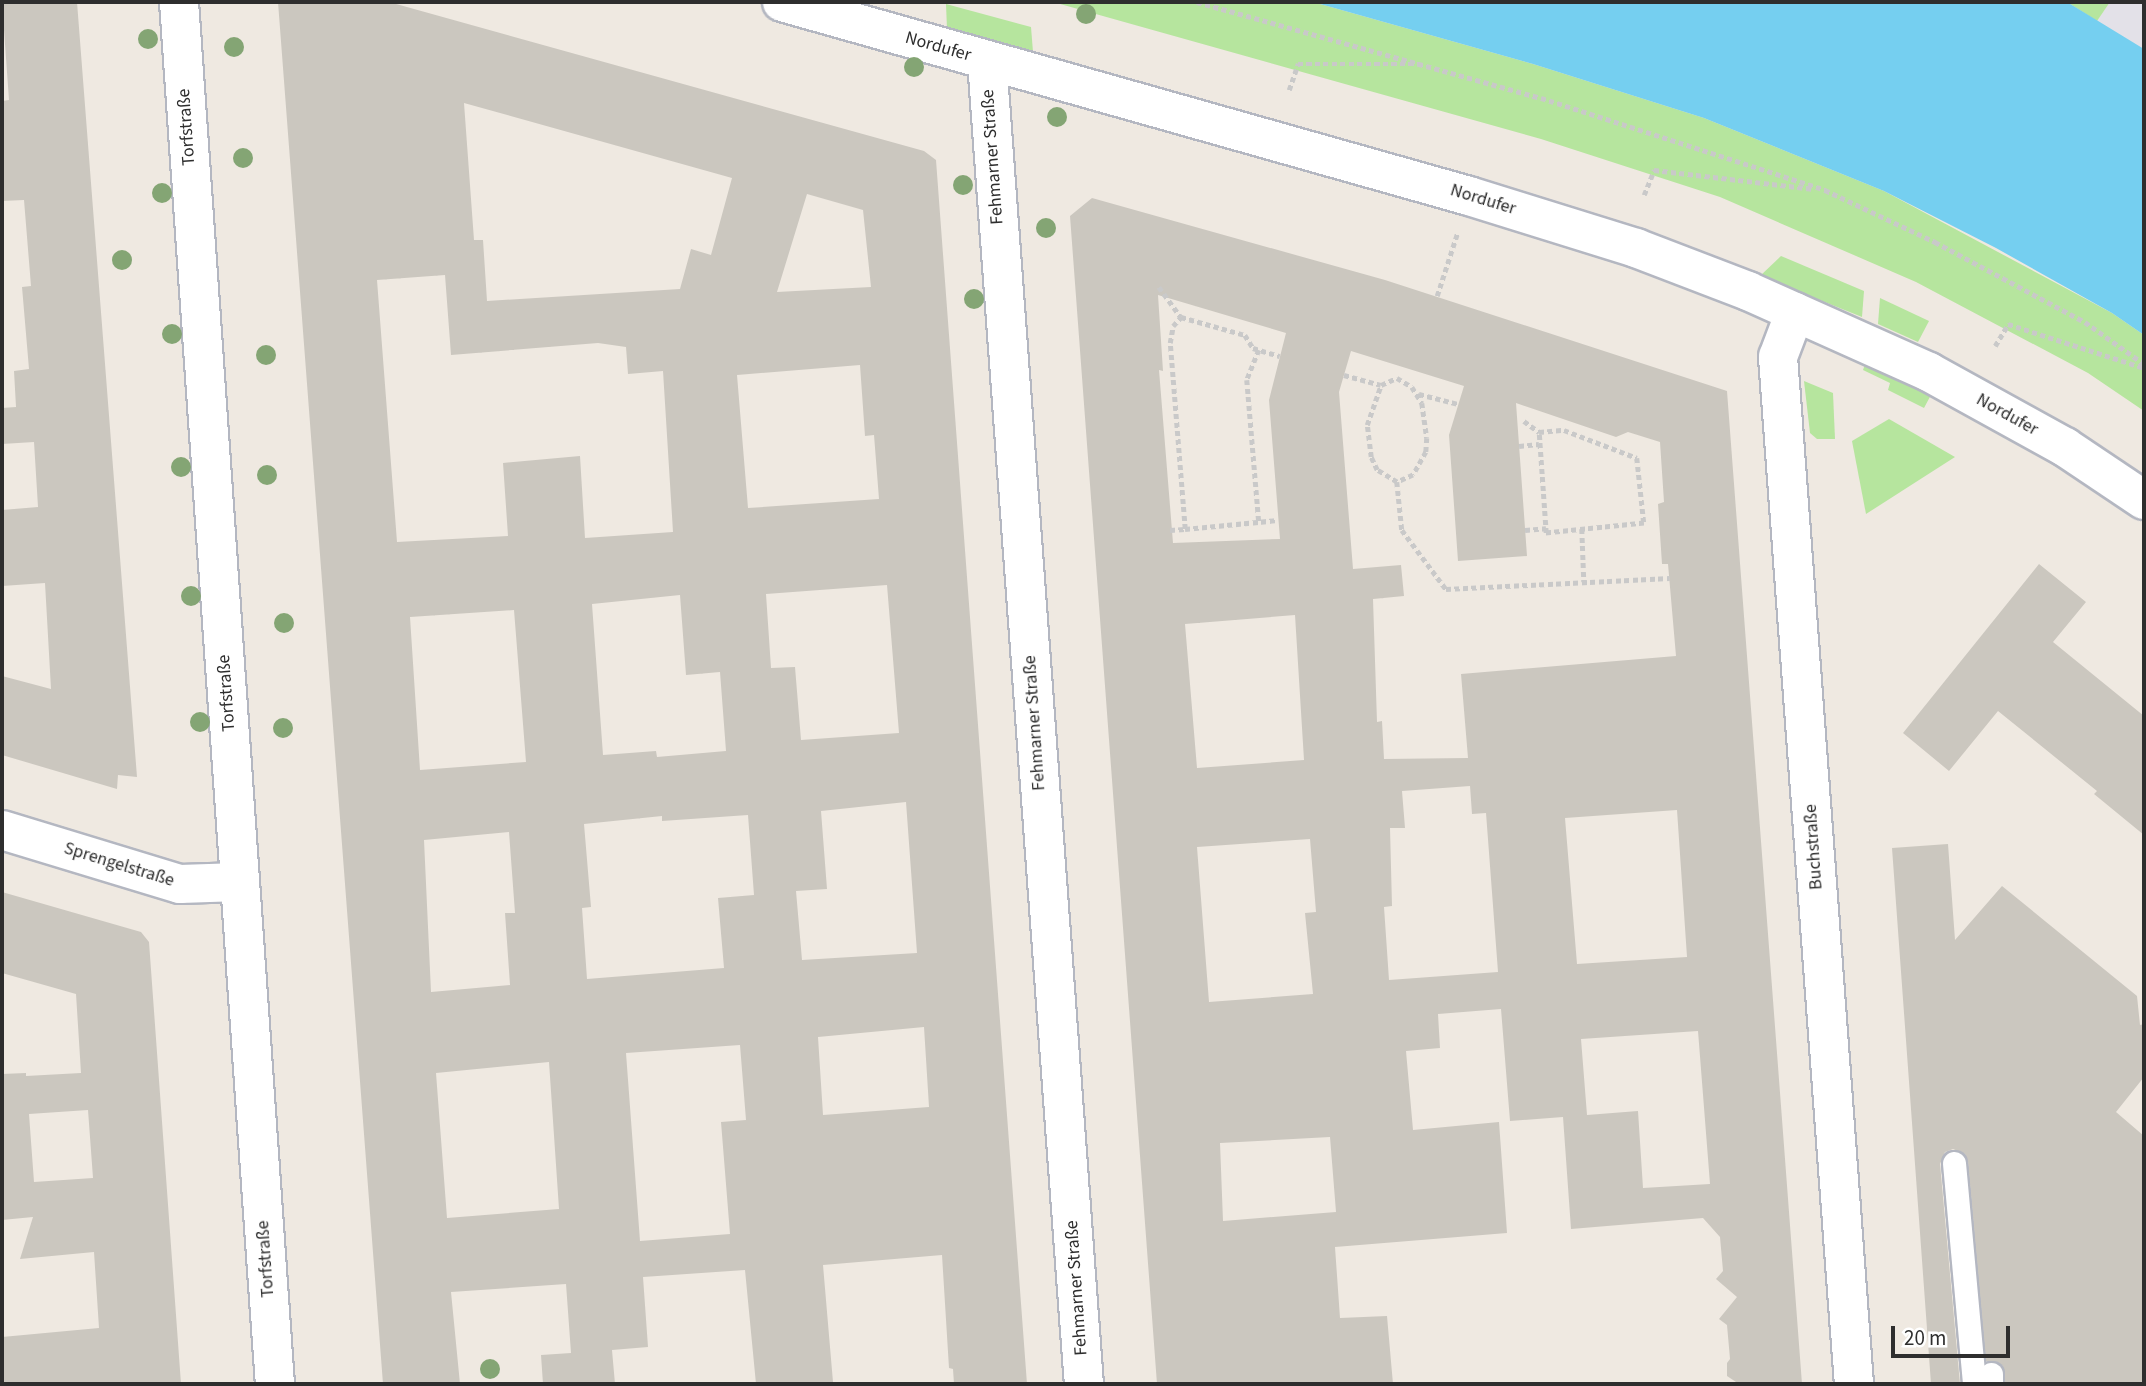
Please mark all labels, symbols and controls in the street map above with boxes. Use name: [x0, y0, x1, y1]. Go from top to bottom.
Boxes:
street label: Nordufer: [903, 27, 973, 67]
street label: Torfstraße: [174, 88, 200, 166]
street label: Fehmarner Straße: [977, 89, 1009, 225]
street label: Nordufer: [1448, 180, 1518, 220]
street label: Nordufer: [1972, 389, 2042, 441]
street label: Torfstraße: [214, 654, 240, 732]
street label: Fehmarner Straße: [1019, 655, 1051, 791]
street label: Buchstraße: [1800, 803, 1828, 891]
street label: Sprengelstraße: [61, 838, 177, 892]
street label: Torfstraße: [253, 1220, 279, 1298]
street label: Fehmarner Straße: [1061, 1220, 1093, 1356]
scale bar: [1894, 1312, 2013, 1356]
text: 20 m: [1904, 1323, 1946, 1353]

